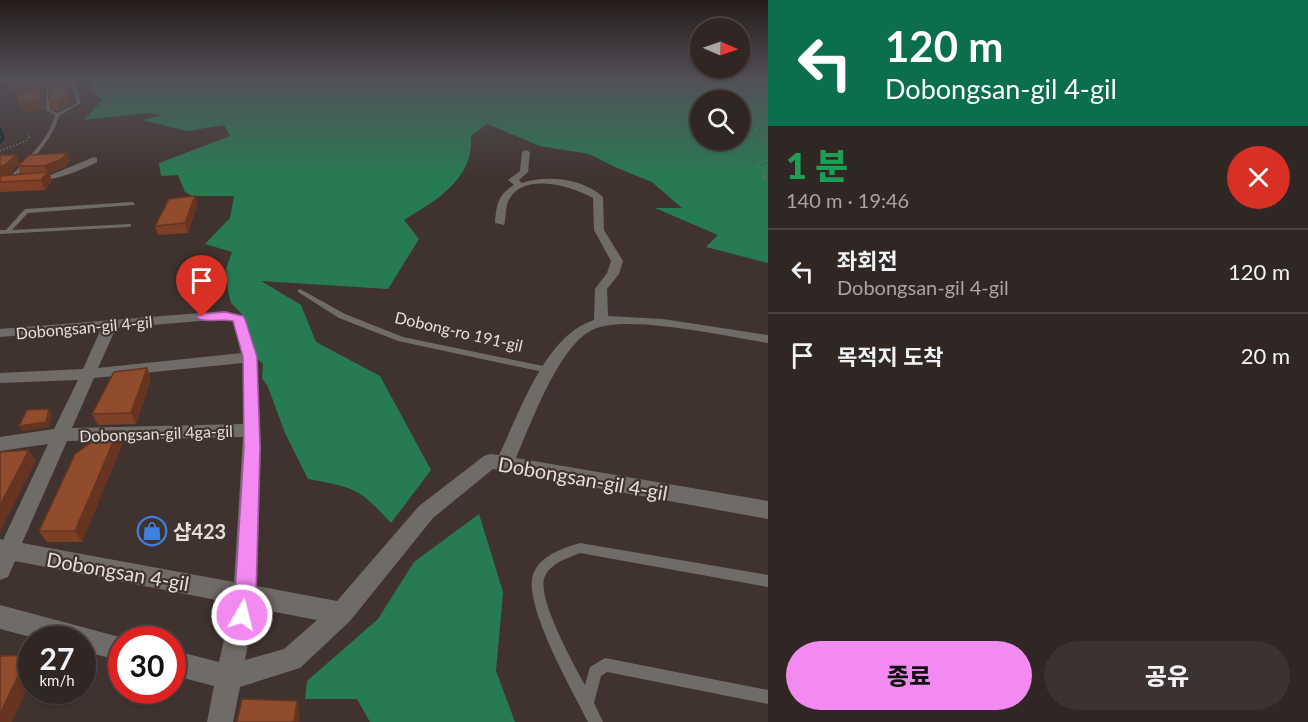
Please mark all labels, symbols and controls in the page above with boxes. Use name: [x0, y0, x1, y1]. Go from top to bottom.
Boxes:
north arrow: [690, 18, 750, 78]
map controls: [690, 18, 750, 150]
text: 120 m: [885, 21, 1003, 71]
icon: left: [786, 24, 864, 102]
text: Dobongsan-gil 4-gil: [885, 72, 1117, 105]
button: search: [690, 90, 750, 150]
text: 1 분: [786, 143, 848, 187]
button: close: [1227, 146, 1290, 209]
text: 140 m · 19:46: [786, 188, 909, 212]
text: 좌회전: [837, 247, 898, 274]
pin: [176, 255, 227, 317]
icon: left: [786, 255, 819, 288]
text: 120 m: [1228, 258, 1290, 285]
icon: arrive: [185, 264, 218, 297]
text: Dobongsan-gil 4-gil: [837, 275, 1009, 299]
street label: Dobong-ro 191-gil: [393, 307, 525, 355]
street label: Dobongsan-gil 4-gil: [15, 312, 153, 342]
icon: arrive: [786, 339, 819, 372]
text: 20 m: [1241, 342, 1290, 369]
text: 목적지 도착: [837, 343, 944, 370]
street label: Dobongsan-gil 4ga-gil: [79, 421, 233, 445]
street label: Dobongsan-gil 4-gil: [496, 451, 670, 505]
shop icon: 샵423: [136, 515, 168, 547]
place label: 샵423: [173, 519, 226, 543]
street label: Dobongsan 4-gil: [45, 547, 191, 595]
position arrow: [210, 583, 274, 647]
speed limit sign: 30: [108, 626, 186, 704]
text: 27: [40, 640, 74, 676]
button: 종료: [786, 641, 1032, 710]
button: 공유: [1044, 641, 1290, 710]
text: km/h: [39, 671, 75, 689]

